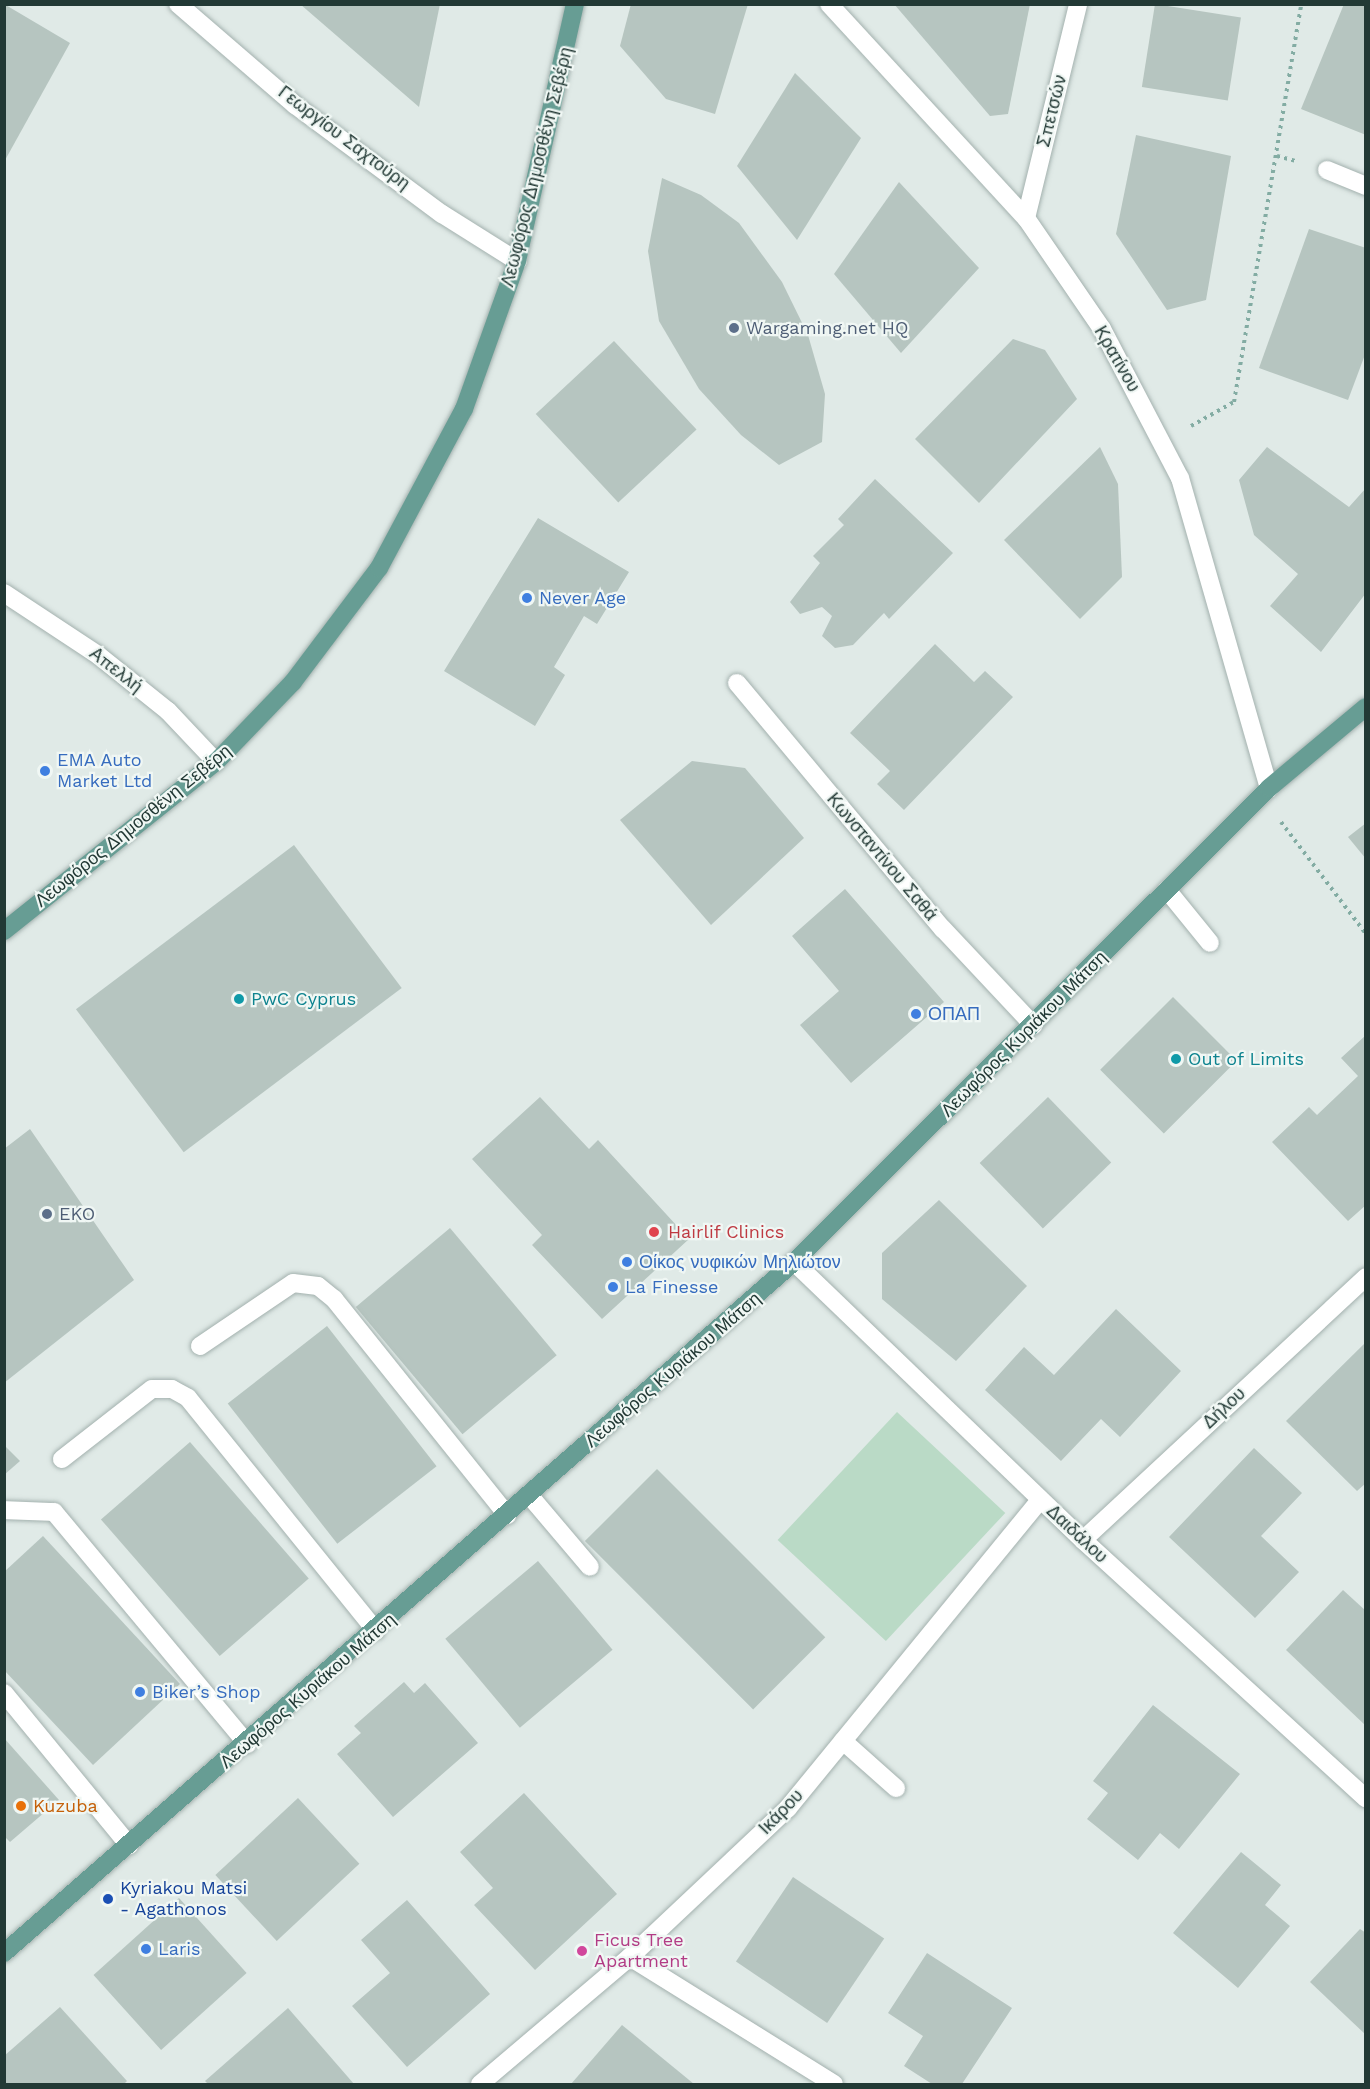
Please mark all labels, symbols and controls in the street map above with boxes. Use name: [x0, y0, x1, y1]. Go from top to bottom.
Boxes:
street label: Λεωφόρος Δημοσθένη Σεβέρη: [497, 45, 577, 289]
street label: Σπετσών: [1033, 73, 1071, 149]
street label: Γεωργίου Σαχτούρη: [274, 81, 414, 195]
place label: Wargaming.net HQ: [746, 317, 908, 339]
marker: Wargaming.net HQ: [727, 321, 741, 335]
street label: Κρατίνου: [1089, 322, 1145, 396]
place label: Never Age: [539, 587, 627, 609]
marker: Never Age: [520, 591, 534, 605]
street label: Απελλή: [85, 643, 147, 697]
street label: Λεωφόρος Δημοσθένη Σεβέρη: [31, 740, 235, 912]
place label: EMA Auto Market Ltd: [57, 750, 152, 792]
marker: EMA Auto Market Ltd: [38, 764, 52, 778]
street label: Κωνσταντίνου Σαθά: [822, 789, 942, 925]
street label: Λεωφόρος Κυριάκου Μάτση: [937, 947, 1111, 1121]
place label: PwC Cyprus: [251, 988, 356, 1010]
marker: PwC Cyprus: [232, 992, 246, 1006]
place label: ΟΠΑΠ: [928, 1003, 980, 1025]
marker: ΟΠΑΠ: [909, 1007, 923, 1021]
place label: Out of Limits: [1188, 1048, 1305, 1070]
marker: Out of Limits: [1169, 1052, 1183, 1066]
place label: EKO: [59, 1203, 95, 1225]
marker: EKO: [40, 1207, 54, 1221]
place label: Hairlif Clinics: [668, 1221, 785, 1243]
marker: Hairlif Clinics: [645, 1223, 663, 1241]
place label: Οίκος νυφικών Μηλιώτον: [639, 1251, 841, 1273]
marker: Οίκος νυφικών Μηλιώτον: [620, 1255, 634, 1269]
place label: La Finesse: [625, 1276, 719, 1298]
marker: La Finesse: [606, 1280, 620, 1294]
street label: Λεωφόρος Κυριάκου Μάτση: [581, 1288, 765, 1452]
street label: Δήλου: [1198, 1383, 1250, 1433]
street label: Δαιδάλου: [1042, 1500, 1112, 1568]
street label: Λεωφόρος Κυριάκου Μάτση: [216, 1609, 400, 1773]
place label: Biker’s Shop: [152, 1681, 261, 1703]
marker: Biker’s Shop: [133, 1685, 147, 1699]
street label: Ικάρου: [754, 1785, 808, 1839]
place label: Kuzuba: [33, 1795, 98, 1817]
marker: Kuzuba: [14, 1799, 28, 1813]
place label: Kyriakou Matsi - Agathonos: [120, 1878, 247, 1920]
marker: Kyriakou Matsi - Agathonos: [101, 1892, 115, 1906]
place label: Ficus Tree Apartment: [594, 1930, 688, 1972]
place label: Laris: [158, 1938, 201, 1960]
marker: Laris: [139, 1942, 153, 1956]
marker: Ficus Tree Apartment: [575, 1944, 589, 1958]

